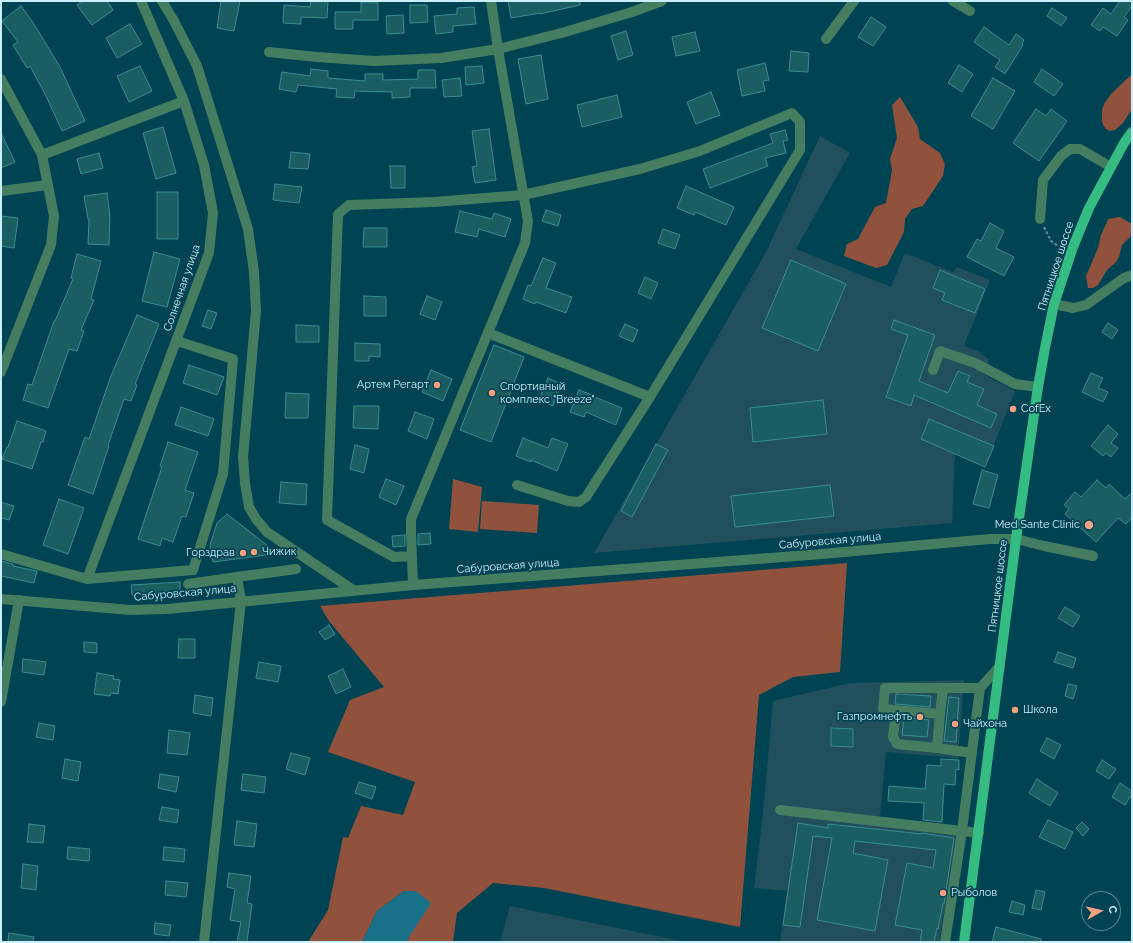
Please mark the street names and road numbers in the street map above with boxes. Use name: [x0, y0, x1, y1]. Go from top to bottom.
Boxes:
street label: Пятницкое шоссе: [1035, 220, 1077, 312]
street label: Солнечная улица: [161, 243, 203, 333]
street label: Сабуровская улица: [778, 530, 882, 552]
street label: Пятницкое шоссе: [986, 539, 1010, 633]
street label: Сабуровская улица: [456, 556, 560, 576]
street label: Сабуровская улица: [133, 582, 237, 604]

